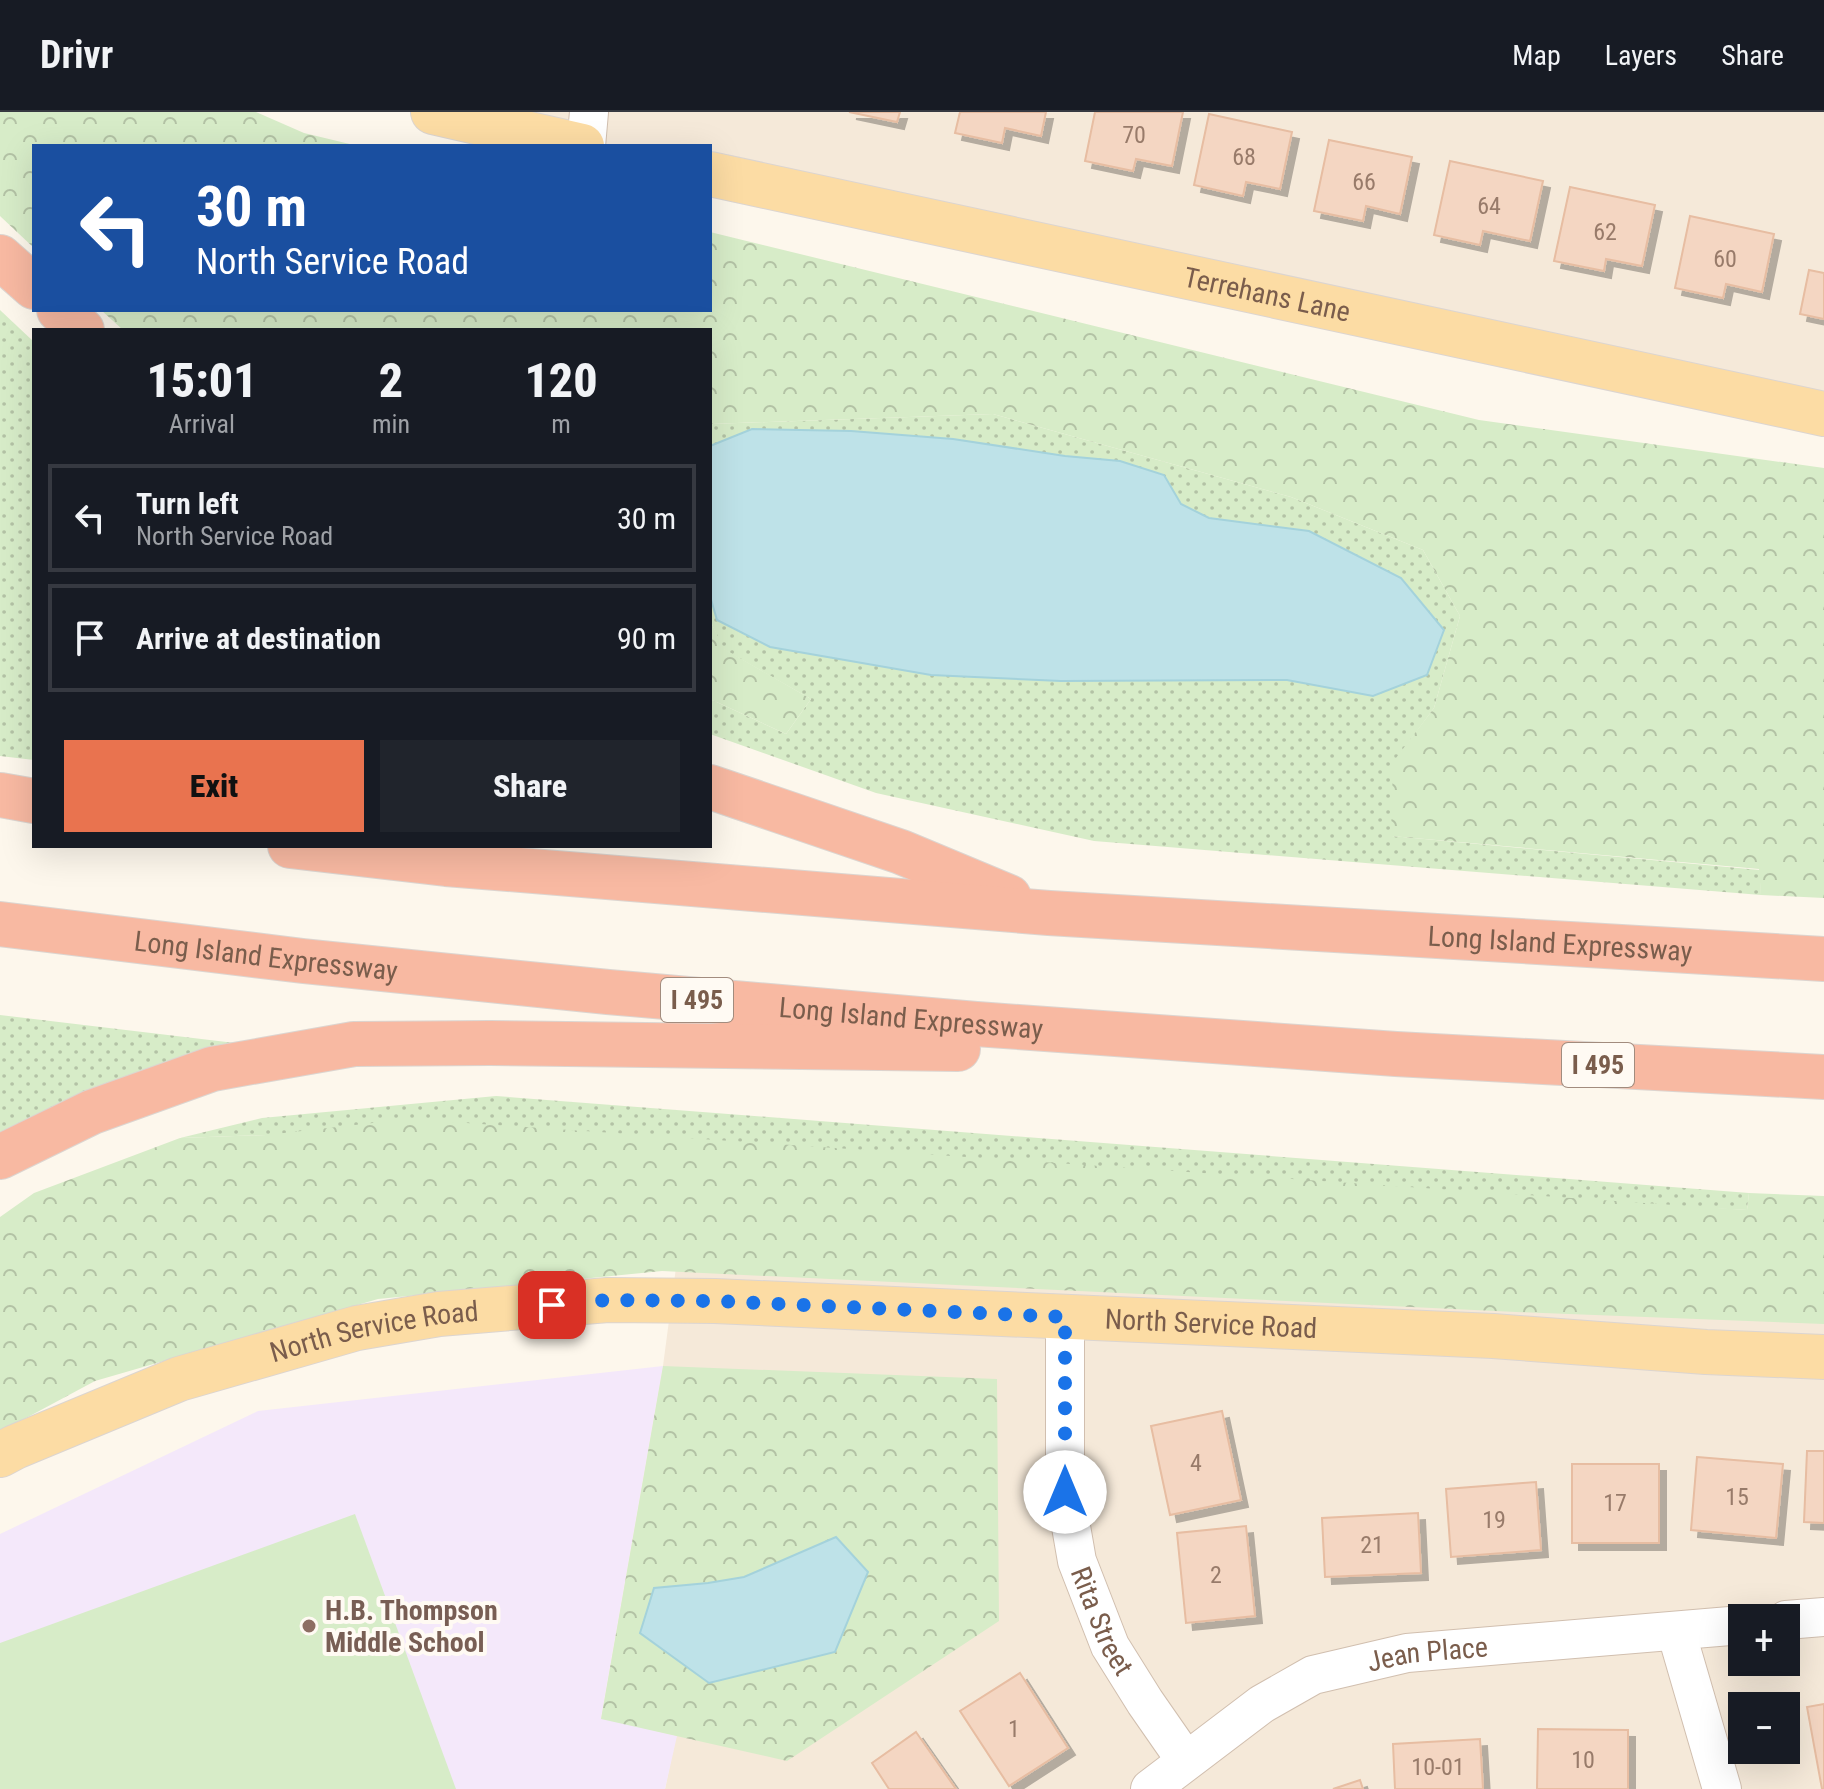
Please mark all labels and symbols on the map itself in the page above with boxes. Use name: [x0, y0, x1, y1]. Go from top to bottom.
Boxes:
house number: 70: [1122, 121, 1146, 149]
house number: 68: [1232, 143, 1256, 171]
house number: 66: [1352, 168, 1376, 196]
house number: 64: [1477, 192, 1501, 220]
house number: 62: [1593, 218, 1617, 246]
house number: 60: [1713, 245, 1737, 273]
street label: Terrehans Lane: [1181, 261, 1353, 329]
street label: Long Island Expressway: [1427, 920, 1694, 968]
street label: Long Island Expressway: [133, 925, 400, 988]
road number: I 495: [661, 978, 733, 1022]
street label: Long Island Expressway: [778, 991, 1044, 1046]
road number: I 495: [1562, 1043, 1634, 1087]
pin: [518, 1271, 586, 1339]
street label: North Service Road: [266, 1295, 480, 1369]
street label: North Service Road: [1104, 1303, 1318, 1345]
house number: 4: [1190, 1449, 1202, 1477]
position arrow: [1023, 1450, 1107, 1534]
house number: 15: [1725, 1483, 1749, 1511]
house number: 17: [1603, 1489, 1627, 1517]
house number: 19: [1482, 1506, 1506, 1534]
house number: 21: [1360, 1531, 1384, 1559]
house number: 2: [1210, 1561, 1222, 1589]
street label: Rita Street: [1064, 1562, 1140, 1682]
place label: H.B. Thompson Middle School: [325, 1594, 498, 1659]
marker: H.B. Thompson Middle School: [300, 1617, 318, 1635]
street label: Jean Place: [1364, 1630, 1489, 1679]
house number: 1: [1008, 1715, 1020, 1743]
house number: 10: [1571, 1746, 1595, 1774]
house number: 10-01: [1411, 1753, 1465, 1781]

